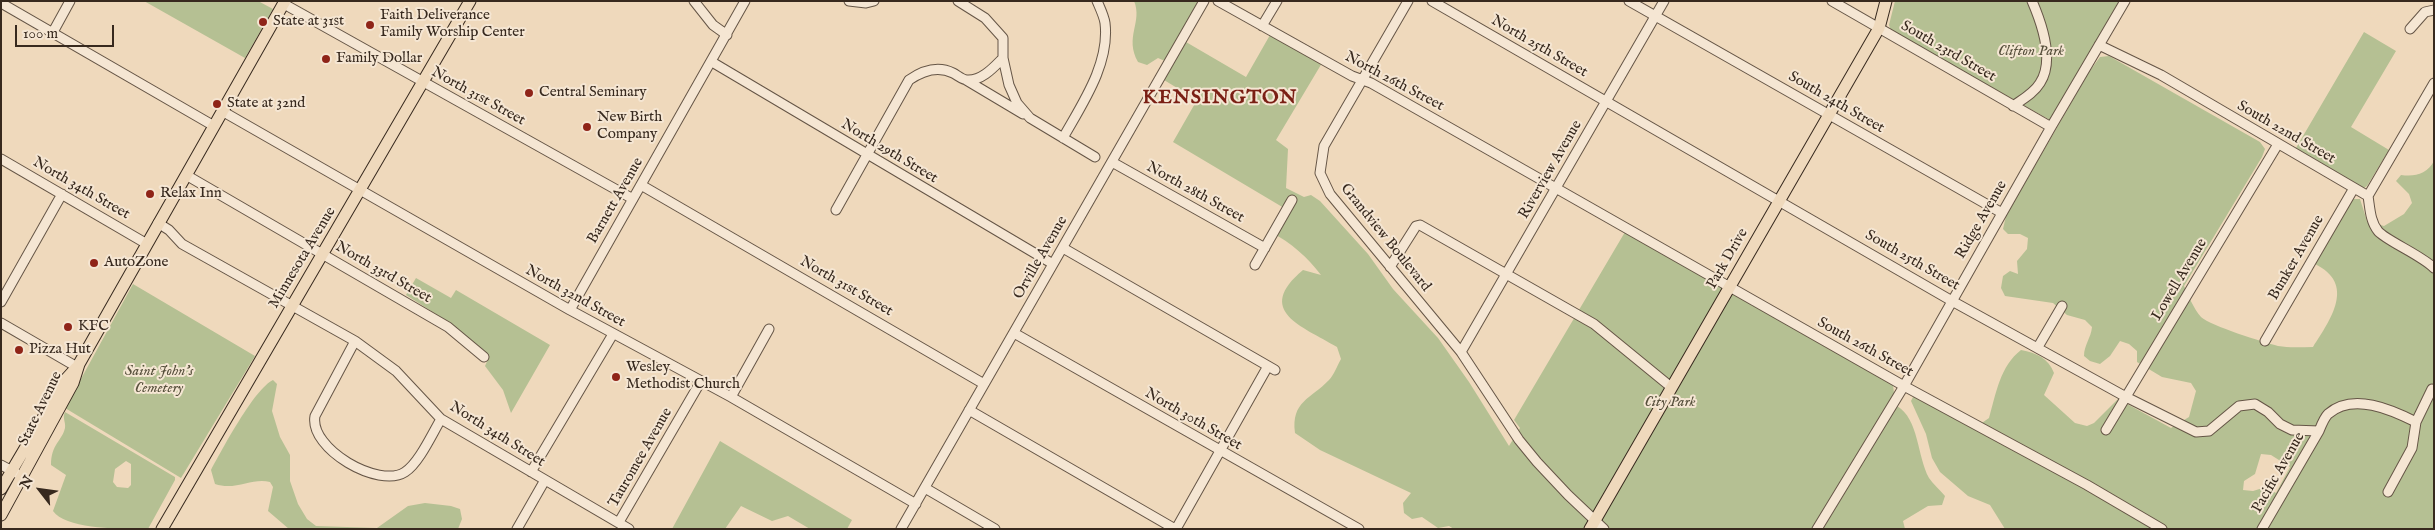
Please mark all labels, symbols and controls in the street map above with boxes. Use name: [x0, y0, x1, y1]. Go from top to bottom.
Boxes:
place label: Faith Deliverance Family Worship Center: [380, 7, 525, 42]
street label: North 25th Street: [1487, 12, 1591, 82]
place label: State at 31st: [273, 13, 344, 31]
scale bar: [18, 15, 116, 47]
marker: State at 31st: [257, 16, 269, 28]
street label: South 23rd Street: [1897, 18, 1999, 86]
marker: Faith Deliverance Family Worship Center: [364, 19, 376, 31]
text: 100 m: [23, 24, 58, 43]
park label: Clifton Park: [1998, 43, 2064, 61]
street label: North 26th Street: [1341, 48, 1447, 116]
place label: Family Dollar: [336, 50, 422, 68]
marker: Family Dollar: [320, 53, 332, 65]
street label: North 31st Street: [428, 64, 528, 130]
street label: South 24th Street: [1785, 68, 1887, 138]
place label: Central Seminary: [539, 84, 647, 102]
marker: Central Seminary: [523, 87, 535, 99]
district label: KENSINGTON: [1141, 87, 1299, 111]
place label: State at 32nd: [227, 95, 305, 113]
marker: State at 32nd: [211, 98, 223, 110]
street label: South 22nd Street: [2234, 98, 2338, 168]
place label: New Birth Company: [597, 109, 662, 144]
street label: North 29th Street: [837, 116, 941, 188]
street label: Riverview Avenue: [1516, 118, 1586, 222]
marker: New Birth Company: [581, 121, 593, 133]
street label: North 34th Street: [29, 154, 133, 224]
street label: Barnett Avenue: [584, 155, 648, 247]
street label: North 28th Street: [1143, 159, 1247, 227]
street label: Ridge Avenue: [1952, 178, 2012, 262]
street label: Grandview Boulevard: [1336, 180, 1434, 296]
place label: Relax Inn: [160, 185, 222, 203]
marker: Relax Inn: [144, 188, 156, 200]
street label: Minnesota Avenue: [266, 204, 340, 312]
street label: Bunker Avenue: [2265, 212, 2329, 304]
street label: Orville Avenue: [1010, 213, 1072, 303]
street label: Park Drive: [1704, 226, 1752, 292]
street label: South 25th Street: [1862, 227, 1962, 295]
street label: Lowell Avenue: [2148, 236, 2212, 324]
street label: North 33rd Street: [332, 238, 434, 308]
street label: North 31st Street: [796, 253, 896, 321]
place label: AutoZone: [104, 254, 168, 272]
marker: AutoZone: [88, 257, 100, 269]
street label: North 32nd Street: [522, 262, 628, 332]
street label: South 26th Street: [1814, 314, 1916, 382]
place label: KFC: [78, 318, 109, 336]
marker: KFC: [62, 321, 74, 333]
place label: Pizza Hut: [29, 341, 91, 359]
marker: Pizza Hut: [13, 344, 25, 356]
place label: Wesley Methodist Church: [626, 359, 740, 394]
park label: Saint John's Cemetery: [125, 363, 193, 398]
street label: State Avenue: [15, 369, 67, 449]
marker: Wesley Methodist Church: [610, 371, 622, 383]
street label: North 30th Street: [1141, 385, 1245, 455]
park label: City Park: [1644, 394, 1696, 412]
street label: North 34th Street: [446, 398, 548, 472]
street label: Tauromee Avenue: [605, 405, 677, 511]
street label: Pacific Avenue: [2249, 430, 2309, 516]
north arrow: [15, 465, 65, 515]
text: N: [16, 473, 38, 492]

